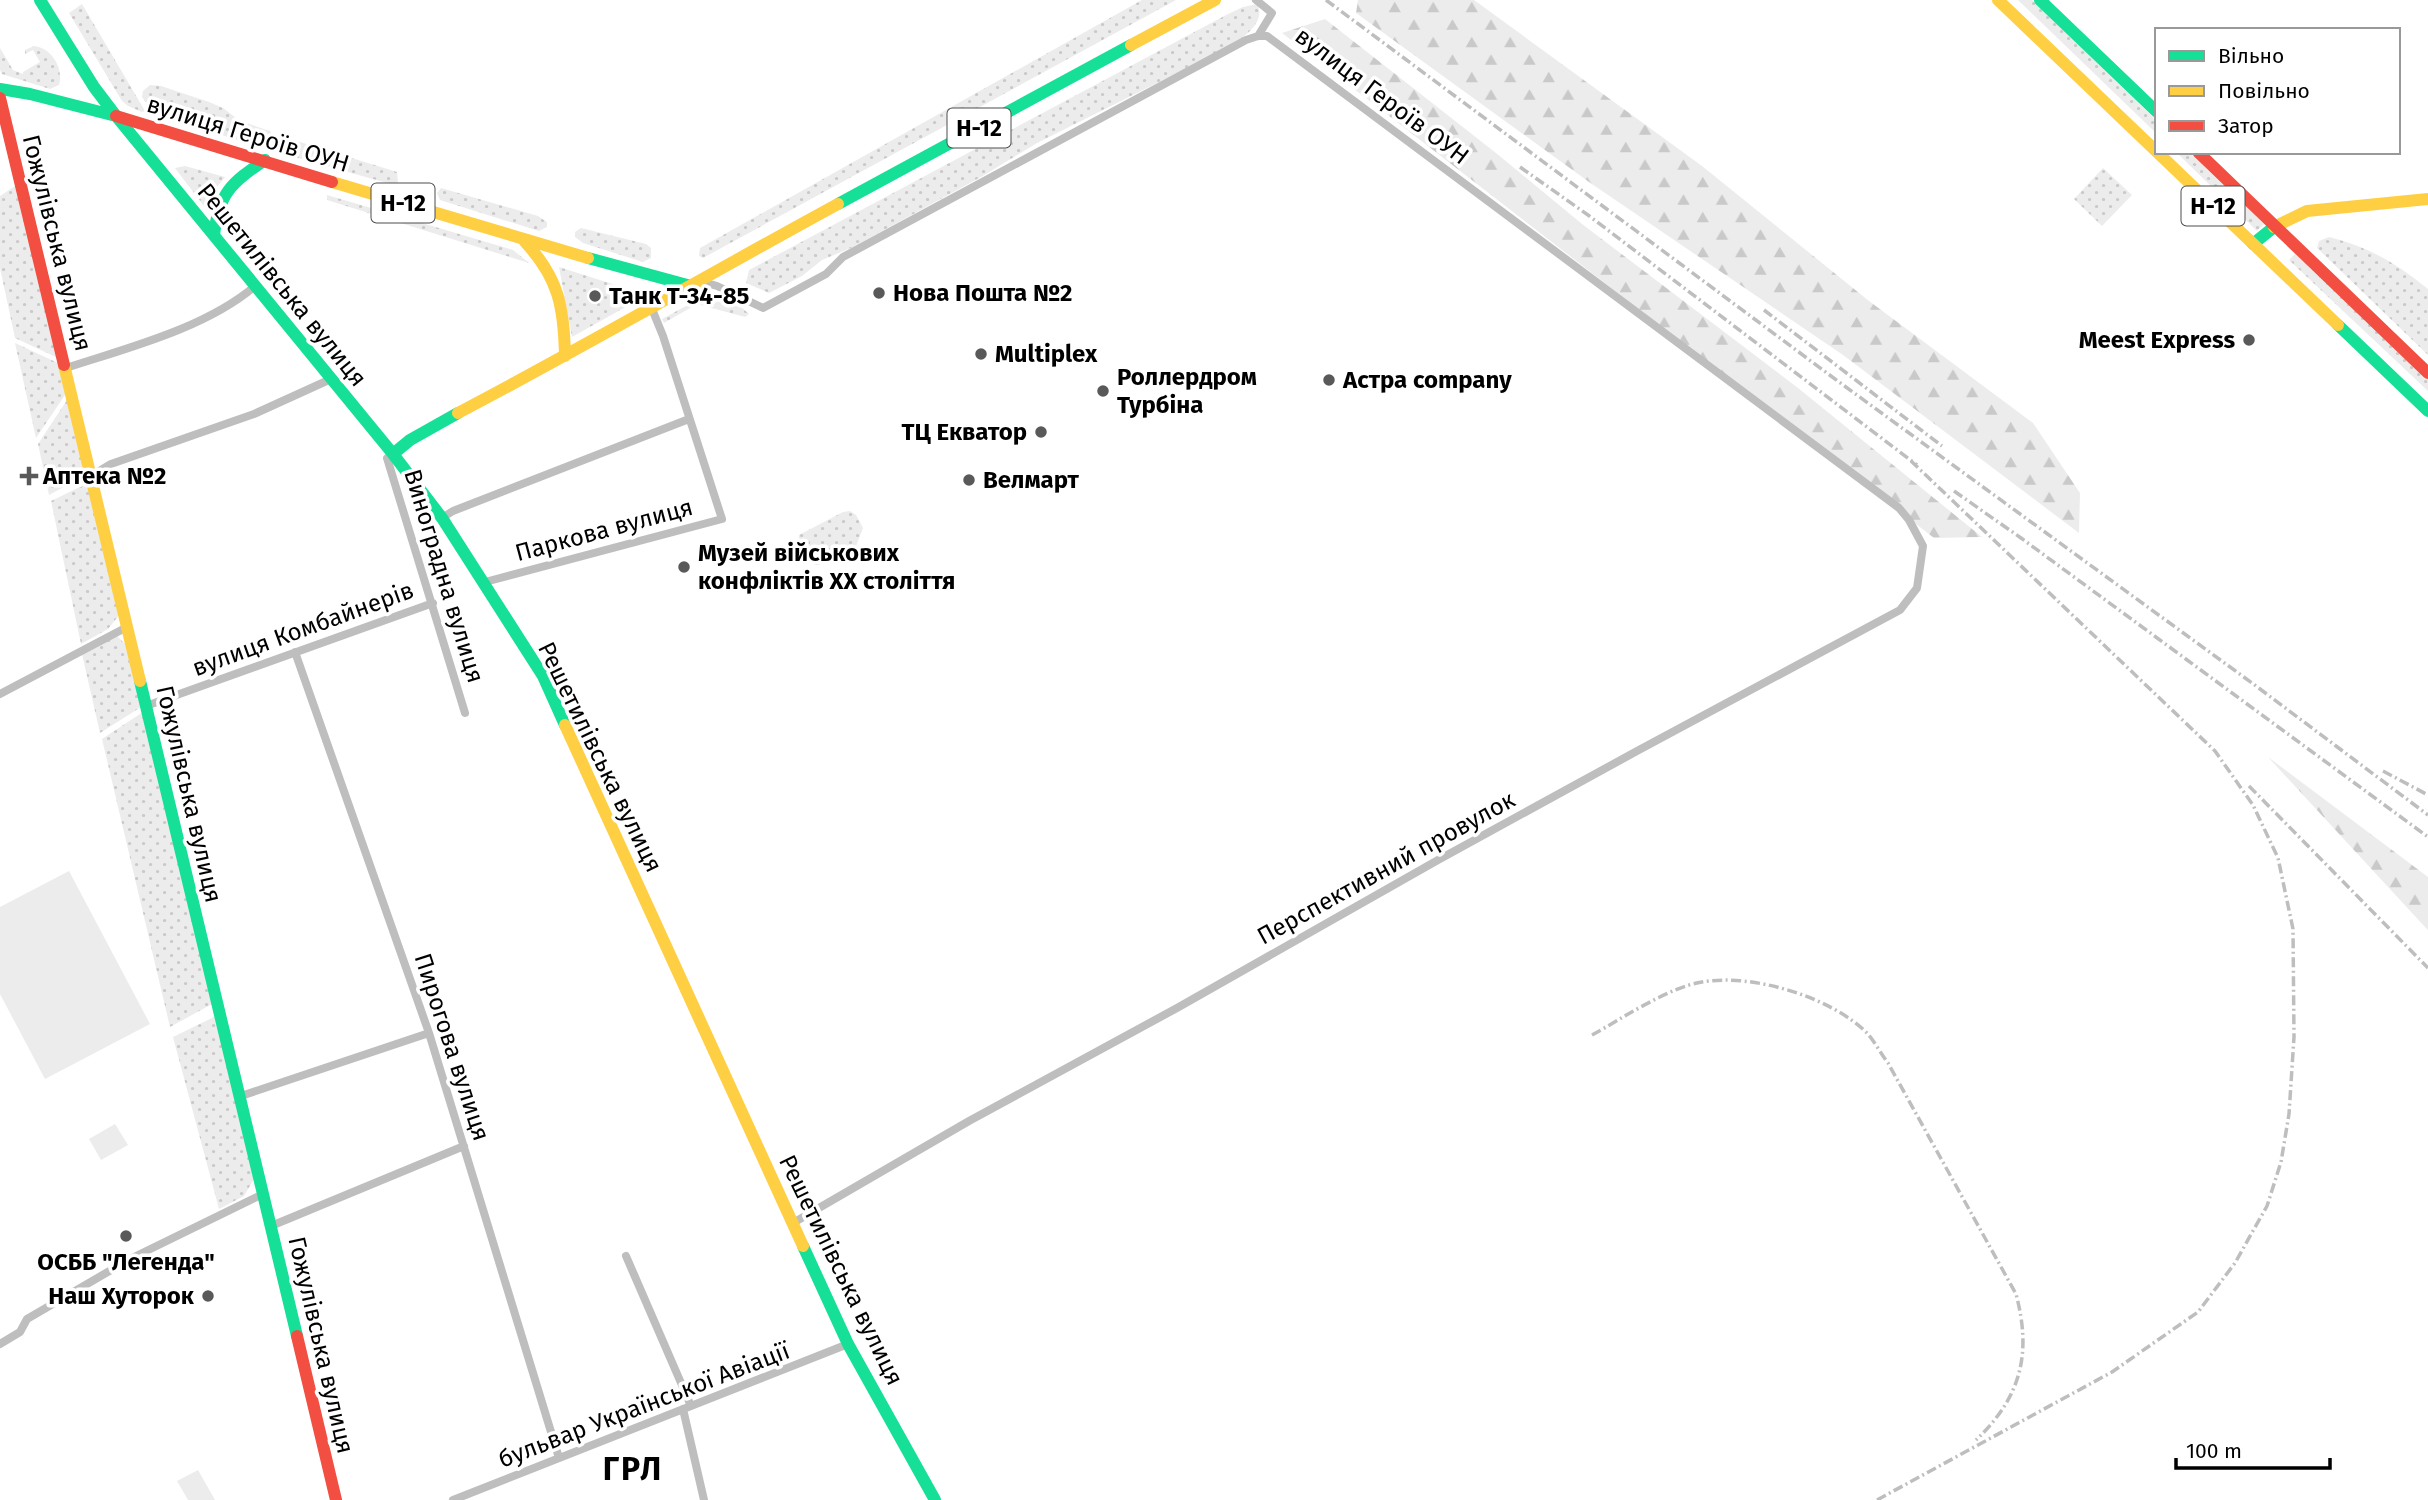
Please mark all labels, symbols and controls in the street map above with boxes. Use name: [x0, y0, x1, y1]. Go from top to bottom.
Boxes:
street label: вулиця Героїв ОУН: [1290, 22, 1474, 170]
legend: [2155, 28, 2400, 154]
text: Вільно: [2218, 43, 2284, 69]
text: Повільно: [2218, 78, 2310, 104]
street label: вулиця Героїв ОУН: [143, 90, 353, 178]
road number: Н-12: [948, 108, 1010, 148]
text: Затор: [2218, 113, 2274, 139]
street label: Гожулівська вулиця: [17, 132, 97, 354]
street label: Решетилівська вулиця: [192, 178, 372, 392]
road number: Н-12: [372, 184, 434, 222]
road number: Н-12: [2182, 186, 2244, 226]
place label: Нова Пошта №2: [893, 279, 1073, 307]
place label: Танк Т-34-85: [609, 282, 750, 310]
marker: Нова Пошта №2: [871, 285, 887, 301]
marker: Танк Т-34-85: [587, 288, 603, 304]
place label: Meest Express: [2079, 326, 2235, 354]
marker: Meest Express: [2241, 332, 2257, 348]
place label: Multiplex: [995, 340, 1098, 368]
marker: Multiplex: [973, 346, 989, 362]
place label: Роллердром Турбіна: [1117, 363, 1257, 419]
place label: Астра company: [1342, 366, 1512, 394]
marker: Астра company: [1321, 372, 1337, 388]
marker: Роллердром Турбіна: [1095, 383, 1111, 399]
place label: ТЦ Екватор: [901, 418, 1027, 446]
marker: ТЦ Екватор: [1033, 424, 1049, 440]
place label: Аптека №2: [42, 462, 166, 490]
street label: Виноградна вулиця: [398, 466, 490, 686]
place label: Велмарт: [983, 466, 1080, 494]
marker: Аптека №2: [21, 468, 37, 484]
marker: Велмарт: [961, 472, 977, 488]
street label: Паркова вулиця: [512, 493, 696, 567]
place label: Музей військових конфліктів ХХ століття: [698, 539, 955, 595]
marker: Музей військових конфліктів ХХ століття: [676, 559, 692, 575]
street label: вулиця Комбайнерів: [189, 576, 417, 682]
street label: Решетилівська вулиця: [532, 637, 668, 877]
street label: Гожулівська вулиця: [150, 683, 228, 905]
street label: Перспективний провулок: [1252, 785, 1520, 951]
street label: Пирогова вулиця: [408, 950, 496, 1144]
street label: Решетилівська вулиця: [773, 1150, 909, 1390]
marker: ОСББ "Легенда": [118, 1228, 134, 1244]
street label: Гожулівська вулиця: [282, 1234, 360, 1456]
place label: ОСББ "Легенда": [37, 1248, 215, 1276]
place label: Наш Хуторок: [48, 1282, 195, 1310]
marker: Наш Хуторок: [200, 1288, 216, 1304]
street label: бульвар Української Авіації: [494, 1336, 795, 1474]
scale bar: [2176, 1426, 2330, 1470]
text: 100 m: [2186, 1438, 2242, 1464]
district label: ГРЛ: [603, 1450, 663, 1488]

